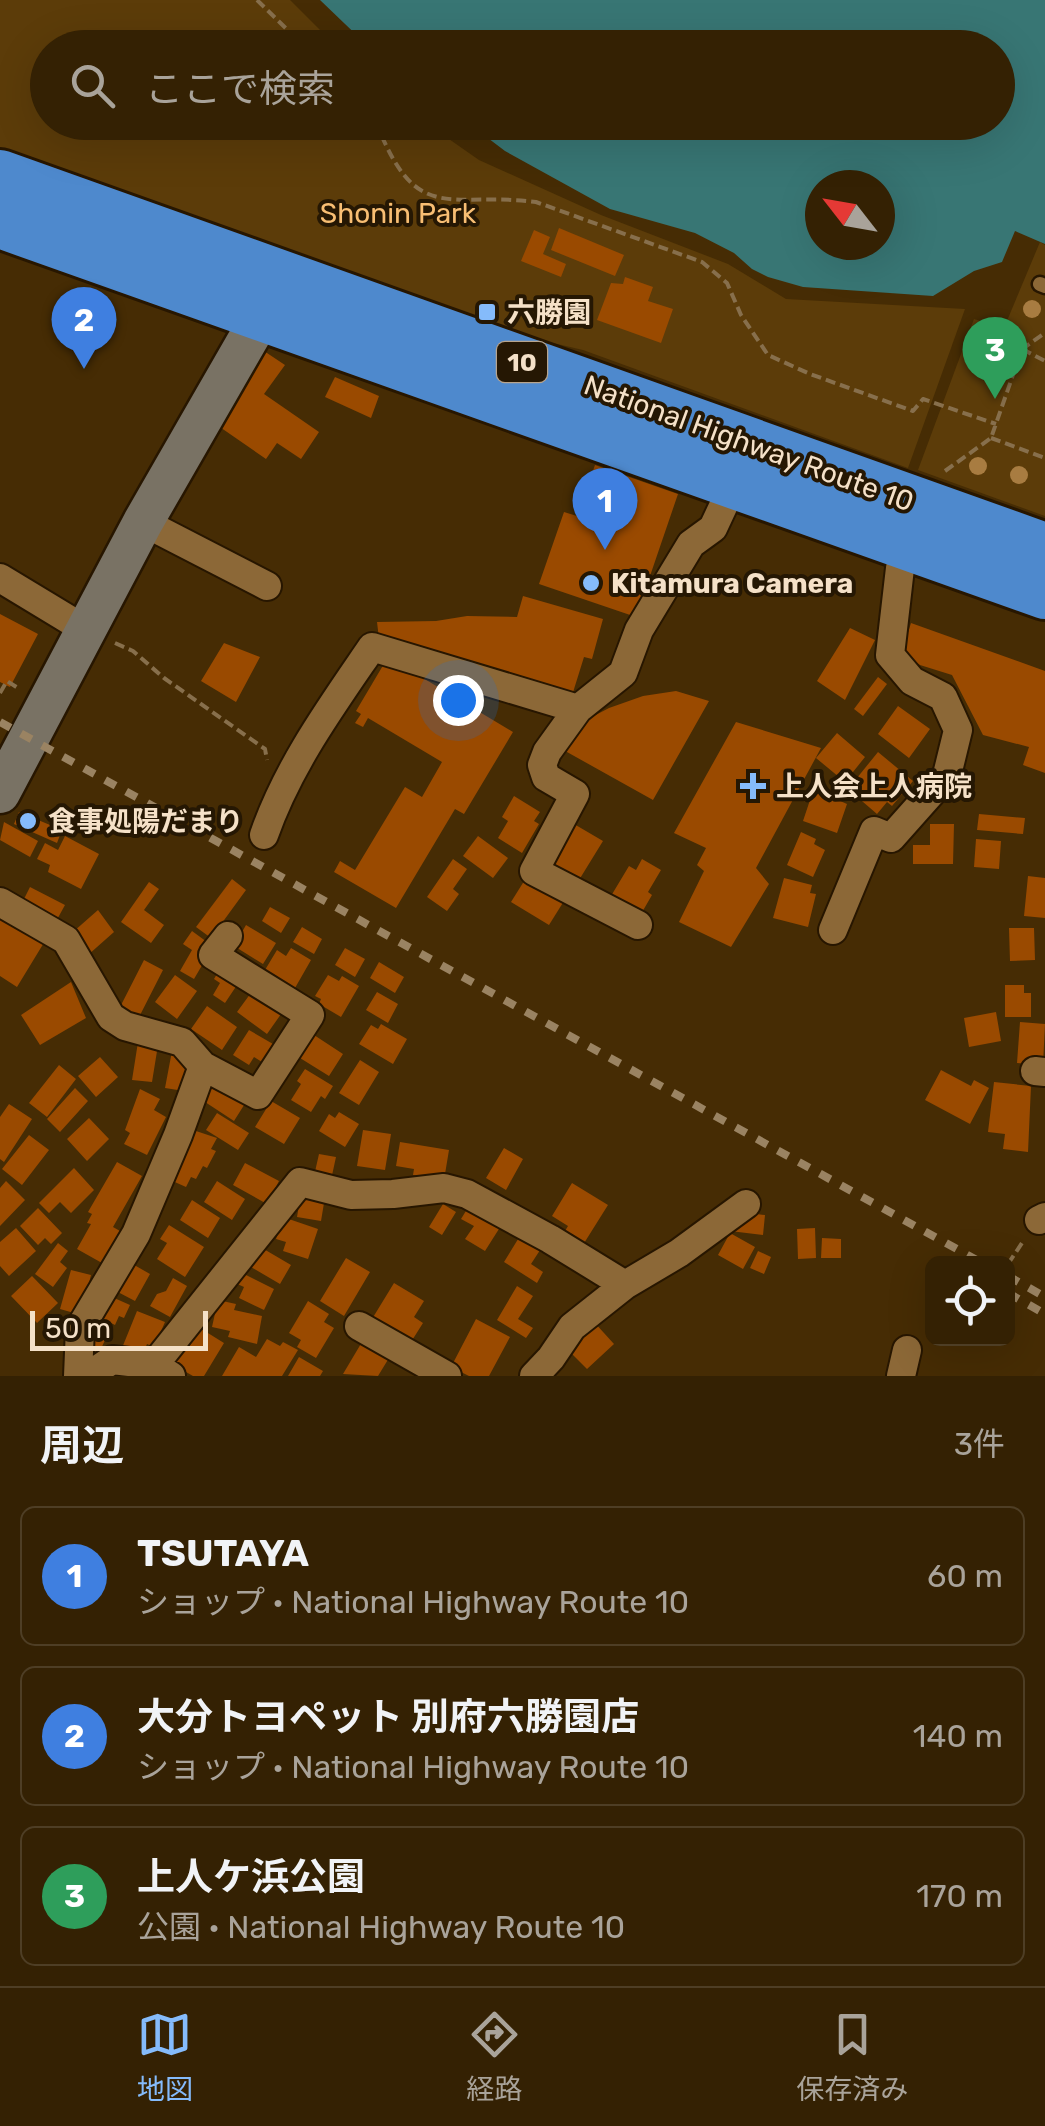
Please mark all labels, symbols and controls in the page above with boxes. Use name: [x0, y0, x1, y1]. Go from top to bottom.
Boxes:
search box: [30, 30, 1015, 140]
icon: search: [65, 58, 120, 113]
text: ここで検索: [145, 66, 335, 112]
north arrow: [805, 170, 895, 260]
park label: Shonin Park: [320, 197, 477, 230]
pin: 2: [52, 286, 116, 369]
place label: 六勝園: [507, 296, 591, 329]
marker: 六勝園: [476, 301, 498, 323]
pin: 3: [962, 316, 1028, 399]
road number: 10: [497, 342, 547, 382]
street label: National Highway Route 10: [579, 368, 919, 518]
pin: 1: [572, 468, 638, 550]
place label: Kitamura Camera: [611, 567, 853, 600]
marker: Kitamura Camera: [580, 572, 602, 594]
your location: [433, 675, 484, 726]
place label: 上人会上人病院: [776, 770, 972, 803]
marker: 上人会上人病院: [740, 773, 766, 799]
place label: 食事処陽だまり: [48, 805, 243, 838]
marker: 食事処陽だまり: [17, 810, 39, 832]
map controls: [925, 1256, 1015, 1346]
button: locate: [925, 1256, 1015, 1346]
scale bar: [30, 1306, 208, 1350]
text: 50 m: [45, 1312, 111, 1345]
text: 周辺: [40, 1421, 124, 1471]
text: 3件: [954, 1425, 1005, 1463]
text: TSUTAYA: [137, 1530, 309, 1576]
text: 1: [67, 1557, 82, 1595]
text: 60 m: [927, 1557, 1003, 1595]
text: ショップ · National Highway Route 10: [137, 1583, 689, 1621]
text: 大分トヨペット 別府六勝園店: [137, 1694, 639, 1740]
text: 2: [64, 1717, 85, 1755]
text: 140 m: [913, 1717, 1003, 1755]
text: ショップ · National Highway Route 10: [137, 1748, 689, 1786]
text: 上人ケ浜公園: [137, 1854, 365, 1900]
text: 3: [64, 1877, 85, 1915]
text: 170 m: [916, 1877, 1003, 1915]
text: 公園 · National Highway Route 10: [137, 1908, 625, 1946]
tab: 地図: [137, 2007, 193, 2107]
tab: 経路: [466, 2007, 522, 2107]
tab: 保存済み: [796, 2007, 908, 2107]

